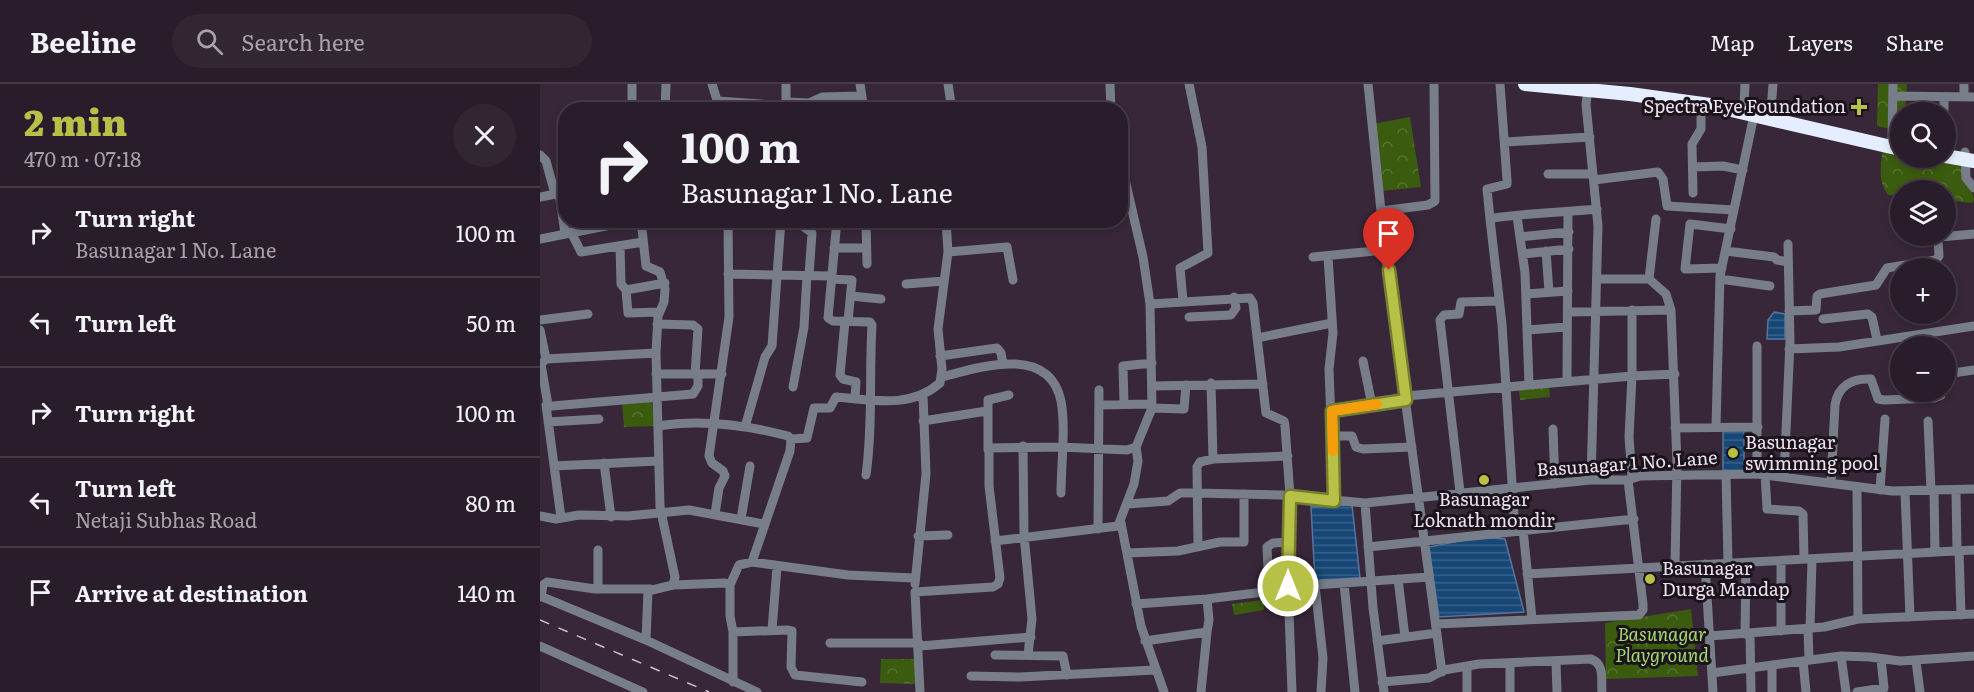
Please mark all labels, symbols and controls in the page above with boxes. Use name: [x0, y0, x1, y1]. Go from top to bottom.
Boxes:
search box: [172, 14, 592, 68]
text: Beeline: [30, 20, 136, 62]
icon: search: [193, 25, 226, 58]
text: Search here: [241, 25, 365, 58]
text: Map: [1710, 26, 1755, 57]
text: Layers: [1788, 26, 1853, 57]
text: Share: [1886, 26, 1944, 57]
place label: Spectra Eye Foundation: [1643, 92, 1846, 119]
text: 2 min: [24, 94, 127, 147]
marker: Spectra Eye Foundation: [1850, 98, 1868, 116]
map controls: [1890, 102, 1956, 402]
button: search: [1890, 102, 1956, 168]
button: close: [453, 104, 516, 167]
text: 100 m: [681, 114, 800, 176]
icon: right: [582, 126, 660, 204]
text: 470 m · 07:18: [24, 143, 141, 173]
text: Basunagar 1 No. Lane: [681, 171, 953, 211]
button: layers: [1890, 180, 1956, 246]
text: Turn right: [75, 201, 195, 234]
pin: [1363, 208, 1414, 270]
icon: right: [24, 216, 57, 249]
text: 100 m: [456, 216, 516, 249]
icon: arrive: [1372, 217, 1405, 250]
text: Basunagar 1 No. Lane: [75, 234, 276, 264]
button: +: [1890, 258, 1956, 324]
icon: left: [24, 306, 57, 339]
text: Turn left: [75, 306, 176, 339]
text: 50 m: [466, 306, 516, 339]
button: −: [1890, 336, 1956, 402]
icon: right: [24, 396, 57, 429]
text: Turn right: [75, 396, 195, 429]
text: 100 m: [456, 396, 516, 429]
place label: Basunagar swimming pool: [1745, 428, 1879, 476]
street label: Basunagar 1 No. Lane: [1536, 443, 1718, 482]
marker: Basunagar swimming pool: [1726, 446, 1740, 460]
text: Turn left: [75, 471, 176, 504]
marker: Basunagar Loknath mondir: [1477, 473, 1491, 487]
place label: Basunagar Loknath mondir: [1413, 485, 1555, 533]
icon: left: [24, 486, 57, 519]
text: 80 m: [465, 486, 516, 519]
text: Netaji Subhas Road: [75, 504, 257, 534]
position arrow: [1256, 554, 1320, 618]
place label: Basunagar Durga Mandap: [1662, 554, 1790, 602]
marker: Basunagar Durga Mandap: [1643, 572, 1657, 586]
icon: arrive: [24, 576, 57, 609]
text: Arrive at destination: [75, 576, 308, 609]
text: 140 m: [457, 576, 516, 609]
park label: Basunagar Playground: [1615, 620, 1709, 668]

